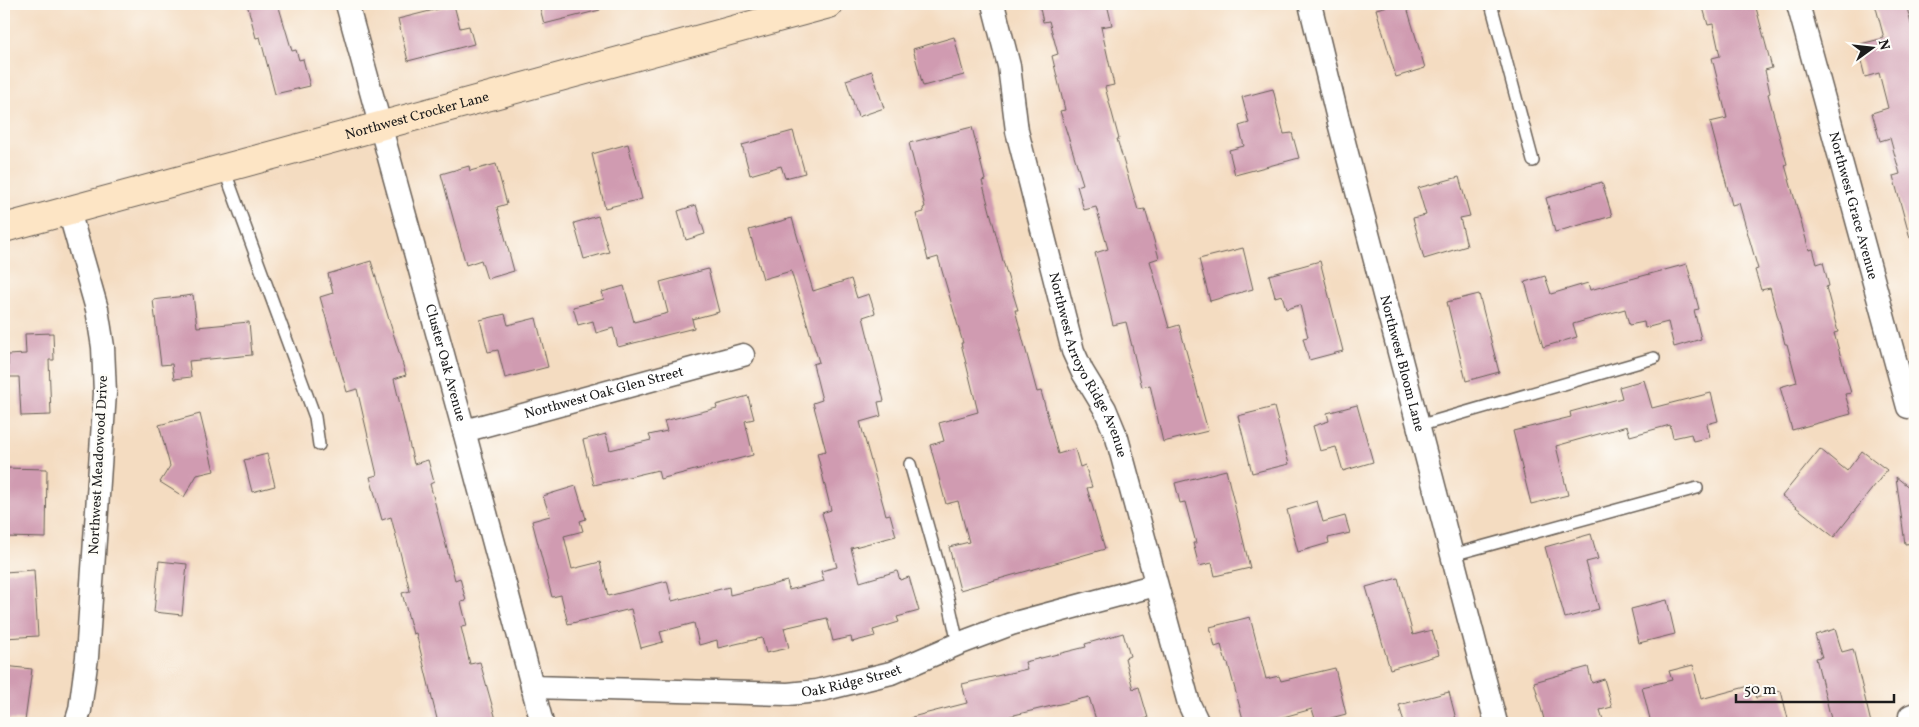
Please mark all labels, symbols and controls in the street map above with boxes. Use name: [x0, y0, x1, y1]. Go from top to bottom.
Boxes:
north arrow: [1846, 22, 1896, 72]
text: N: [1873, 38, 1894, 52]
street label: Northwest Crocker Lane: [343, 87, 492, 144]
street label: Northwest Grace Avenue: [1824, 130, 1882, 282]
street label: Northwest Arroyo Ridge Avenue: [1044, 270, 1131, 460]
street label: Northwest Bloom Lane: [1375, 293, 1429, 434]
street label: Cluster Oak Avenue: [420, 302, 471, 424]
street label: Northwest Oak Glen Street: [522, 362, 686, 424]
street label: Northwest Meadowood Drive: [85, 375, 113, 555]
street label: Oak Ridge Street: [800, 660, 905, 702]
scale bar: [1736, 672, 1894, 704]
text: 50 m: [1744, 680, 1776, 701]

